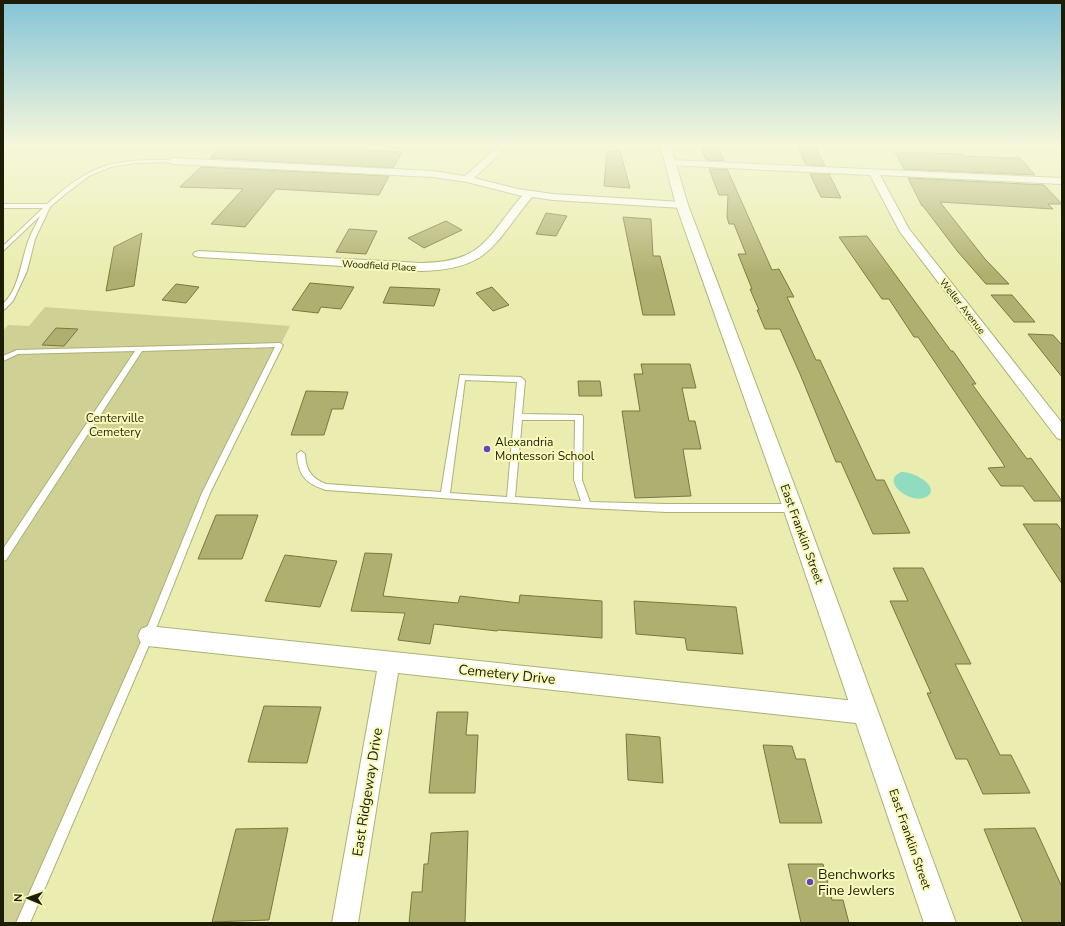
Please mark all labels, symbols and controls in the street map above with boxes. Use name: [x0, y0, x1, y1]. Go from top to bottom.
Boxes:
street label: Woodfield Place: [342, 257, 416, 275]
street label: Weller Avenue: [936, 276, 988, 337]
park label: Centerville Cemetery: [86, 410, 144, 440]
place label: Alexandria Montessori School: [495, 434, 595, 464]
marker: Alexandria Montessori School: [482, 444, 492, 454]
street label: East Franklin Street: [777, 482, 828, 587]
street label: Cemetery Drive: [457, 660, 556, 689]
street label: East Ridgeway Drive: [348, 726, 387, 858]
street label: East Franklin Street: [885, 787, 935, 892]
place label: Benchworks Fine Jewlers: [818, 865, 896, 900]
marker: Benchworks Fine Jewlers: [805, 877, 815, 887]
north arrow: [8, 878, 48, 918]
text: N: [11, 893, 26, 902]

